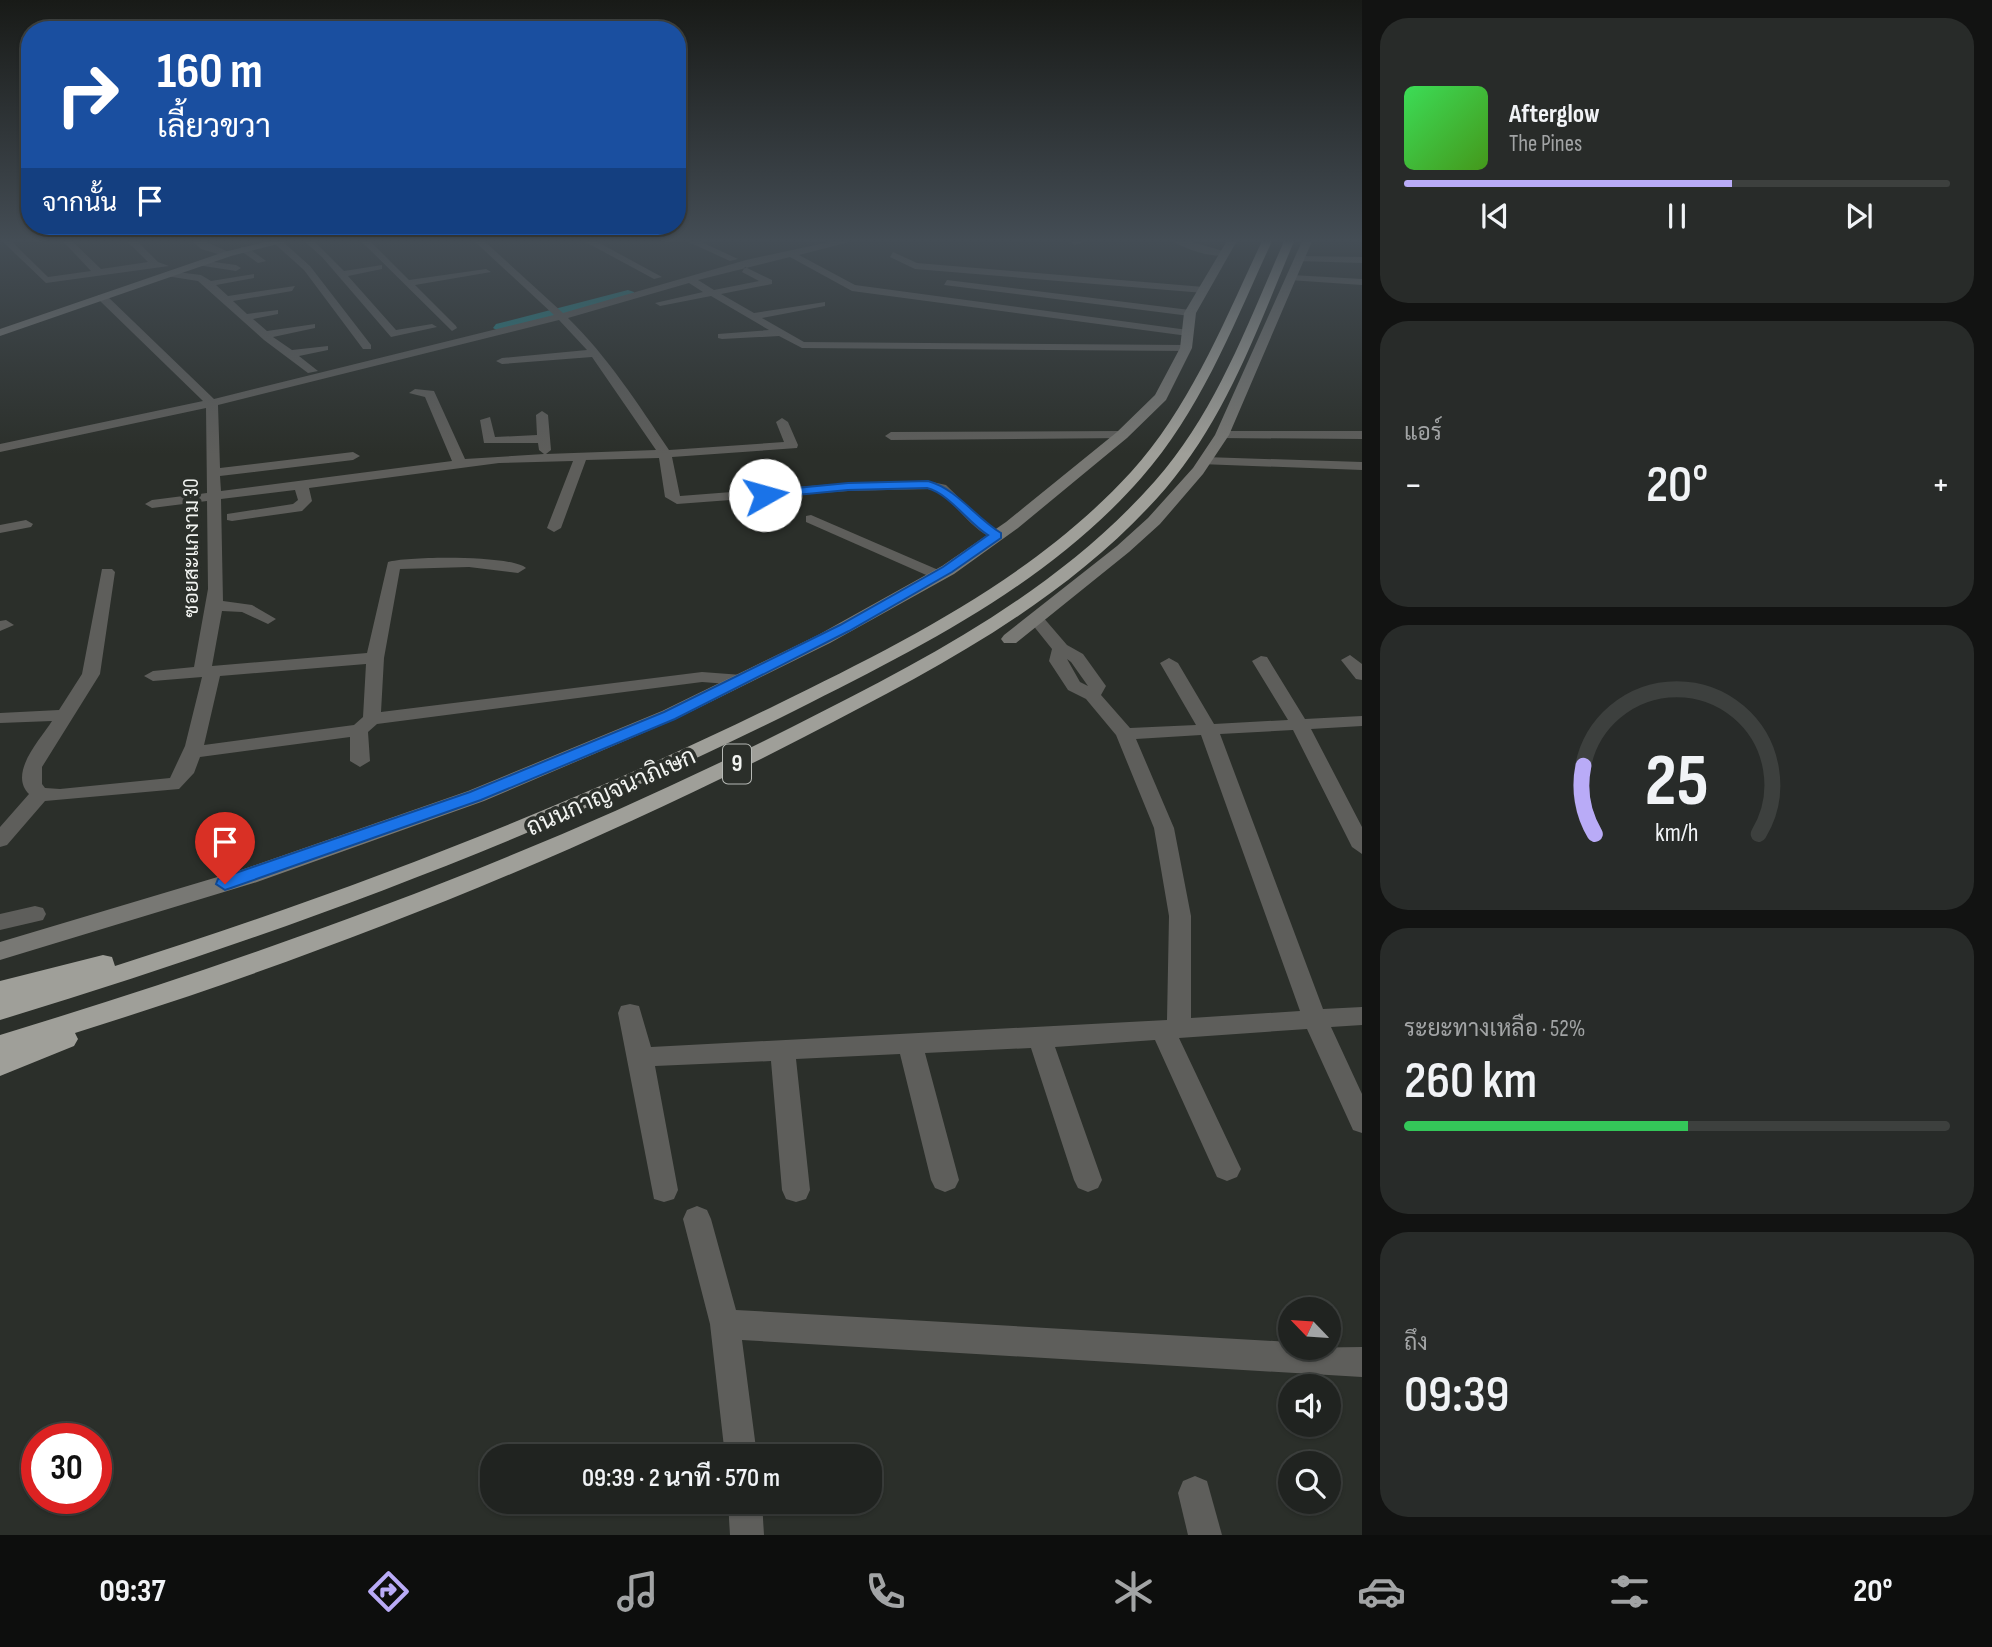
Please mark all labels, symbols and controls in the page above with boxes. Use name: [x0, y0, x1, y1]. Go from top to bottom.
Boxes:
text: 160 m: [157, 43, 263, 102]
icon: right: [42, 49, 133, 140]
text: Afterglow: [1509, 99, 1600, 130]
text: เลี้ยวขวา: [157, 108, 271, 147]
text: The Pines: [1509, 130, 1582, 158]
icon: arrive: [131, 182, 169, 220]
text: จากนั้น: [42, 188, 117, 219]
icon: previous: [1476, 197, 1514, 235]
icon: pause: [1658, 197, 1696, 235]
icon: next: [1840, 197, 1878, 235]
text: แอร์: [1404, 419, 1442, 447]
text: 20°: [1646, 454, 1708, 517]
position arrow: [728, 458, 802, 532]
text: −: [1404, 463, 1423, 508]
text: +: [1931, 463, 1950, 508]
street label: ซอยสะแกงาม 30: [179, 478, 204, 618]
text: 25: [1645, 738, 1709, 826]
street label: ถนนกาญจนาภิเษก: [522, 742, 700, 842]
road number: 9: [723, 744, 751, 784]
pin: [195, 812, 255, 884]
text: km/h: [1655, 817, 1699, 848]
icon: arrive: [206, 823, 244, 861]
text: ระยะทางเหลือ · 52%: [1404, 1015, 1585, 1043]
text: 260 km: [1404, 1050, 1537, 1113]
north arrow: [1278, 1297, 1340, 1360]
map controls: [1278, 1297, 1341, 1514]
text: ถึง: [1404, 1329, 1428, 1357]
text: 09:39: [1404, 1364, 1510, 1427]
button: sound: [1278, 1374, 1341, 1437]
speed limit sign: 30: [21, 1423, 112, 1514]
button: search: [1278, 1451, 1341, 1514]
text: 09:39 · 2 นาที · 570 m: [582, 1463, 780, 1494]
icon: directions: [364, 1567, 413, 1616]
icon: music: [613, 1567, 662, 1616]
icon: phone: [861, 1567, 910, 1616]
icon: climate: [1109, 1567, 1158, 1616]
icon: car: [1357, 1567, 1406, 1616]
icon: filters: [1605, 1567, 1654, 1616]
text: 09:37: [100, 1572, 165, 1611]
text: 20°: [1853, 1572, 1892, 1611]

